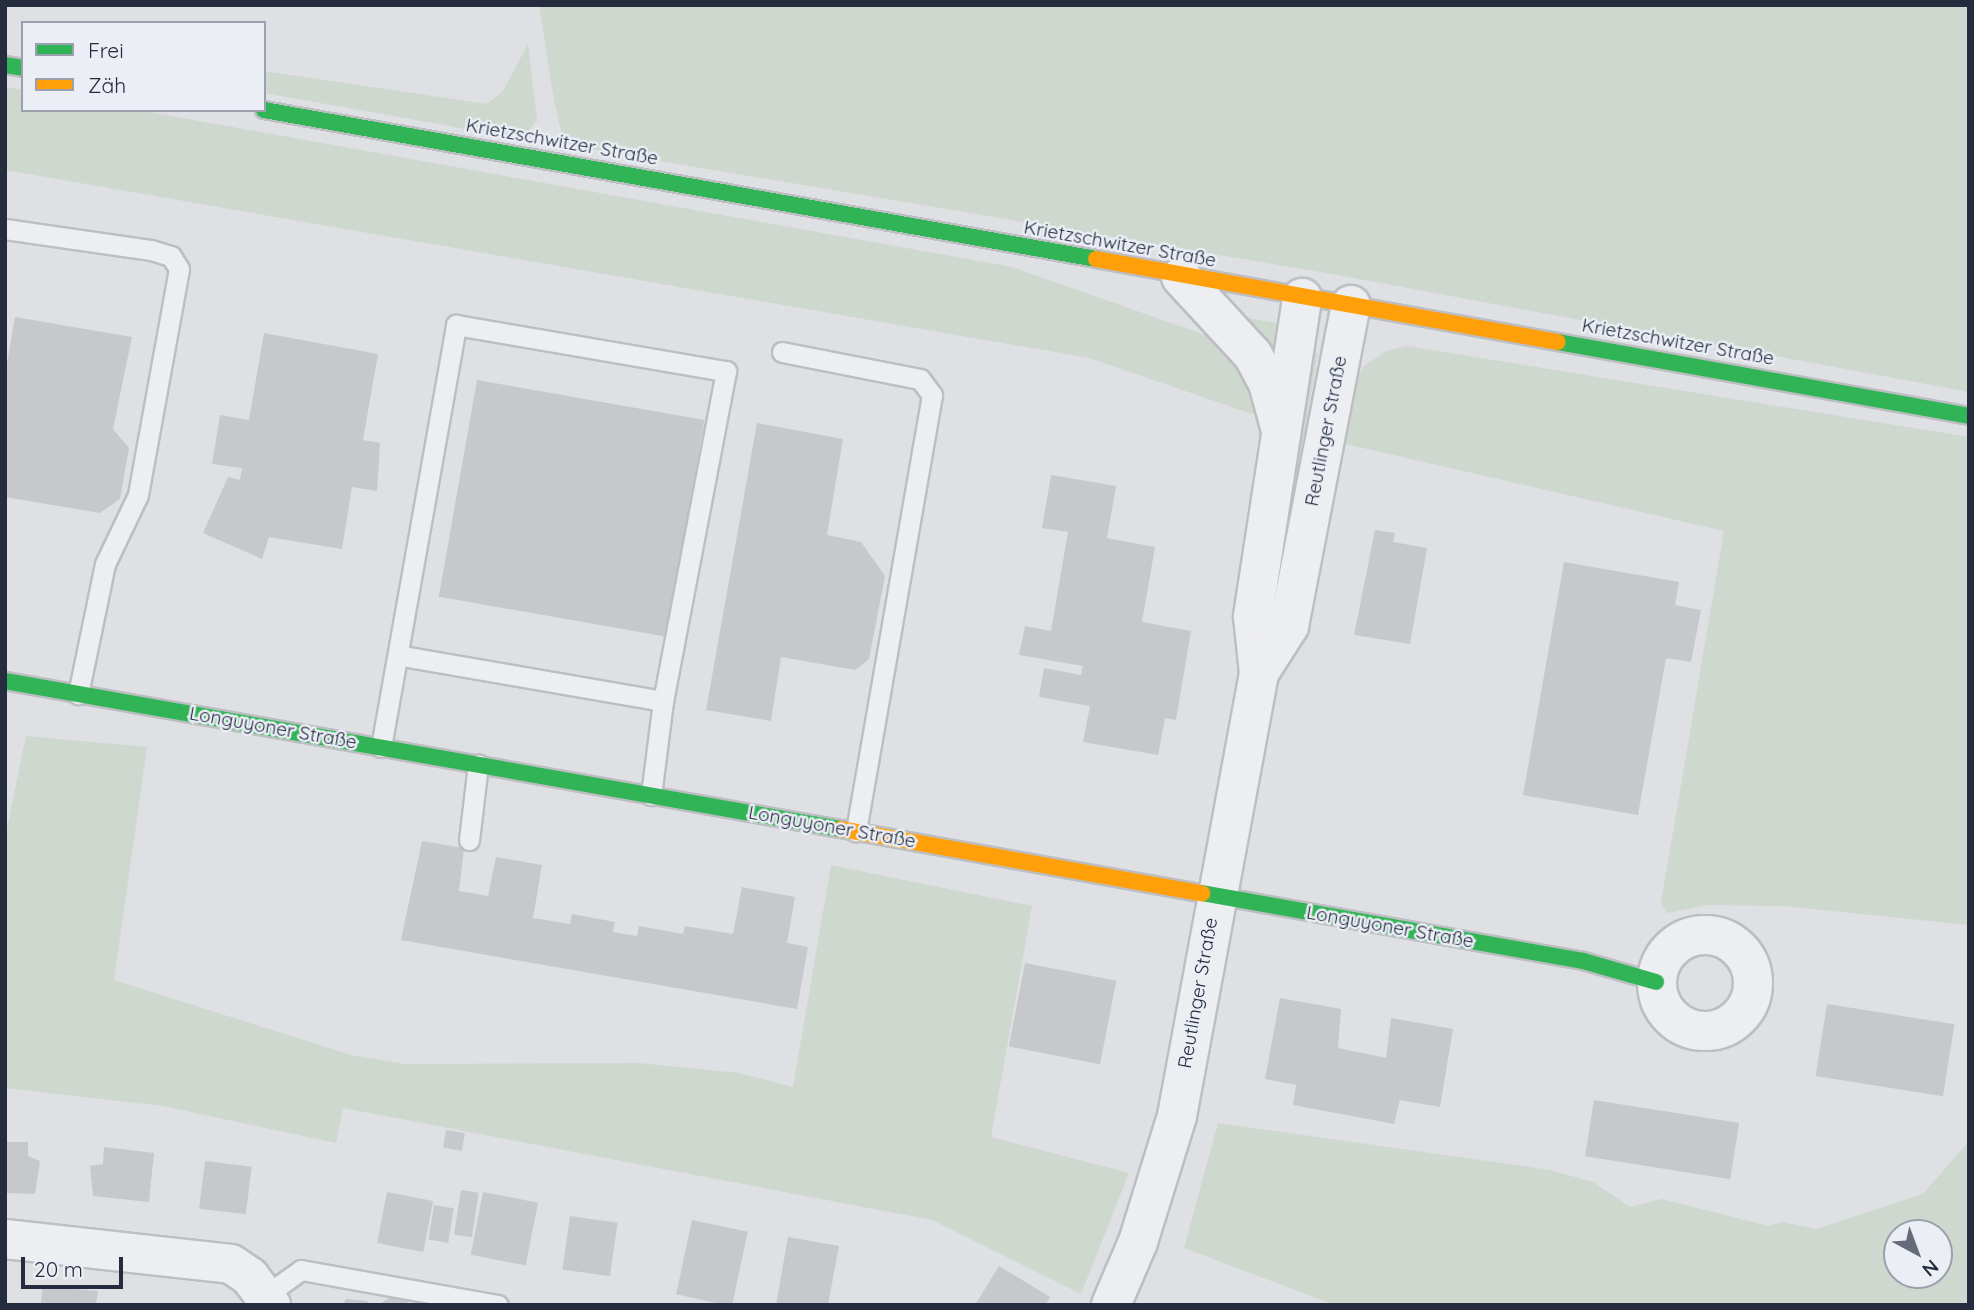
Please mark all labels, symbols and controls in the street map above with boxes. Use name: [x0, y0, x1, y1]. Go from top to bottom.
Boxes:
legend: [21, 21, 266, 112]
text: Frei: [88, 37, 124, 63]
text: Zäh: [88, 72, 126, 98]
street label: Krietzschwitzer Straße: [464, 114, 660, 170]
street label: Krietzschwitzer Straße: [1022, 216, 1218, 272]
street label: Krietzschwitzer Straße: [1580, 314, 1776, 370]
street label: Reutlinger Straße: [1300, 354, 1352, 508]
street label: Longuyoner Straße: [188, 702, 358, 754]
street label: Longuyoner Straße: [747, 801, 917, 853]
street label: Longuyoner Straße: [1305, 901, 1475, 953]
street label: Reutlinger Straße: [1174, 916, 1222, 1070]
north arrow: [1883, 1219, 1953, 1289]
scale bar: [24, 1244, 126, 1288]
text: N: [1917, 1255, 1944, 1282]
text: 20 m: [34, 1256, 83, 1282]

